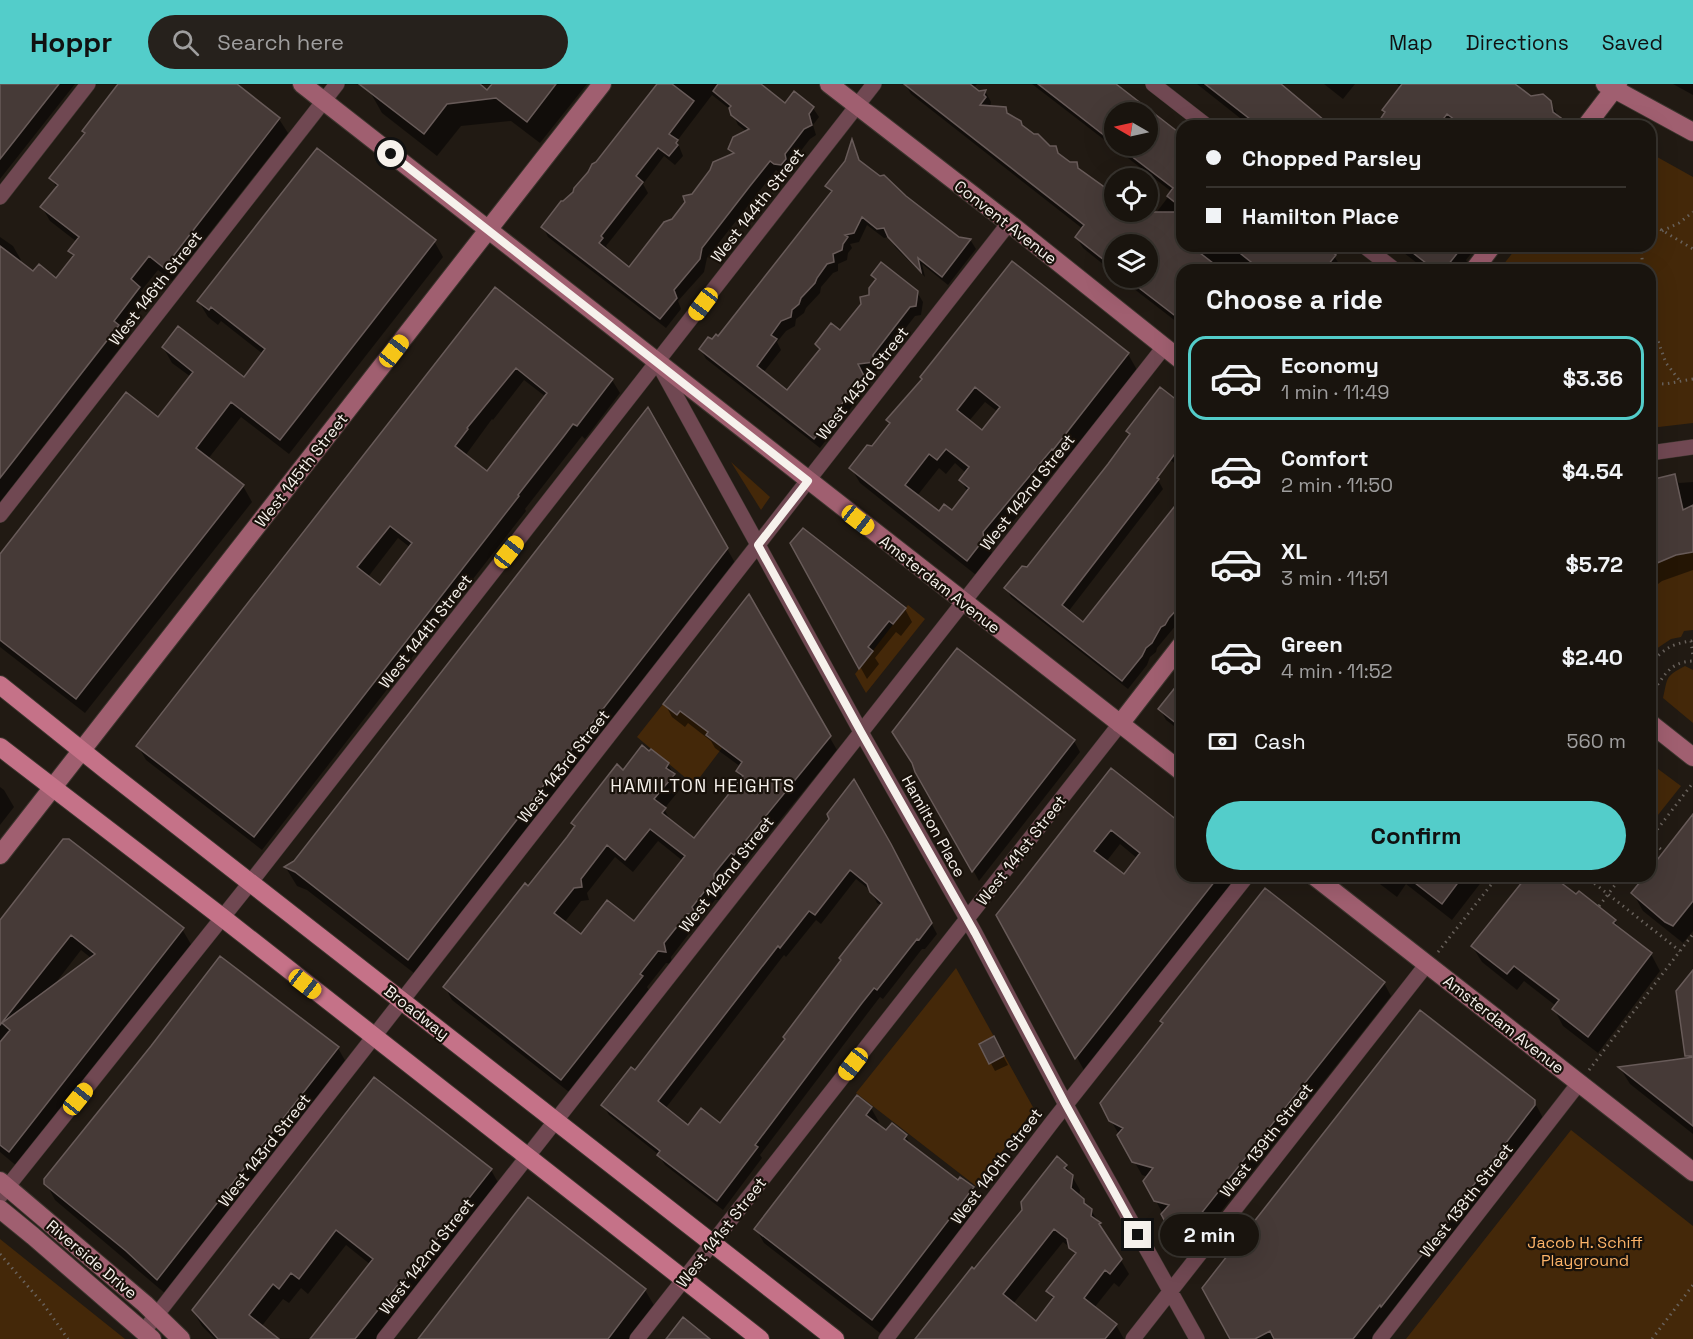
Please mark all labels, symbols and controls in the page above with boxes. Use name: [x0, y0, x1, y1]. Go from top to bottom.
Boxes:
search box: [148, 15, 568, 69]
text: Hoppr: [30, 24, 112, 60]
icon: search: [169, 26, 202, 59]
text: Search here: [217, 28, 344, 56]
text: Map: [1389, 29, 1433, 56]
text: Directions: [1466, 29, 1569, 56]
text: Saved: [1602, 29, 1663, 56]
north arrow: [1104, 102, 1158, 156]
map controls: [1104, 102, 1158, 288]
route start: [377, 140, 404, 167]
street label: West 144th Street: [706, 144, 809, 267]
text: Chopped Parsley: [1242, 144, 1421, 172]
button: locate: [1104, 168, 1158, 222]
street label: Convent Avenue: [950, 176, 1061, 269]
text: Hamilton Place: [1242, 202, 1399, 230]
street label: West 146th Street: [104, 227, 207, 350]
button: layers: [1104, 234, 1158, 288]
text: Choose a ride: [1206, 282, 1383, 317]
car: [685, 284, 721, 324]
street label: West 143rd Street: [812, 322, 913, 444]
car: [376, 331, 412, 371]
icon: car: [1209, 351, 1263, 405]
text: Economy: [1281, 351, 1379, 379]
text: $3.36: [1563, 364, 1623, 392]
text: 1 min · 11:49: [1281, 379, 1389, 405]
street label: West 145th Street: [250, 409, 353, 532]
street label: West 142nd Street: [975, 430, 1080, 555]
icon: car: [1209, 444, 1263, 498]
text: Comfort: [1281, 444, 1369, 472]
text: $4.54: [1562, 457, 1623, 485]
text: 2 min · 11:50: [1281, 472, 1393, 498]
car: [838, 502, 878, 538]
street label: Amsterdam Avenue: [875, 531, 1004, 638]
car: [491, 532, 527, 572]
icon: car: [1209, 537, 1263, 591]
text: XL: [1281, 537, 1307, 565]
text: $5.72: [1565, 550, 1623, 578]
text: 3 min · 11:51: [1281, 565, 1388, 591]
street label: West 144th Street: [374, 570, 477, 693]
icon: car: [1209, 630, 1263, 684]
text: Green: [1281, 630, 1343, 658]
text: $2.40: [1562, 643, 1623, 671]
text: 4 min · 11:52: [1281, 658, 1393, 684]
street label: West 143rd Street: [513, 705, 614, 827]
icon: cash: [1206, 725, 1239, 758]
text: Cash: [1254, 727, 1306, 755]
text: 560 m: [1567, 728, 1626, 754]
street label: Hamilton Place: [897, 771, 970, 881]
district label: HAMILTON HEIGHTS: [610, 774, 796, 797]
street label: West 141st Street: [972, 791, 1071, 910]
button: Confirm: [1206, 801, 1626, 870]
street label: West 142nd Street: [674, 812, 779, 937]
car: [285, 966, 325, 1002]
street label: Amsterdam Avenue: [1439, 971, 1568, 1078]
street label: Broadway: [380, 980, 453, 1044]
car: [835, 1044, 871, 1084]
car: [60, 1079, 96, 1119]
street label: West 139th Street: [1215, 1079, 1318, 1202]
street label: West 143rd Street: [214, 1089, 315, 1211]
street label: West 140th Street: [946, 1104, 1047, 1229]
street label: West 138th Street: [1415, 1139, 1518, 1262]
street label: West 141st Street: [672, 1173, 771, 1292]
street label: West 142nd Street: [374, 1194, 479, 1319]
callout: 2 min: [1159, 1214, 1258, 1256]
street label: Riverside Drive: [42, 1215, 141, 1303]
route end: [1124, 1221, 1151, 1248]
text: 2 min: [1184, 1222, 1235, 1248]
park label: Jacob H. Schiff Playground: [1527, 1232, 1643, 1271]

